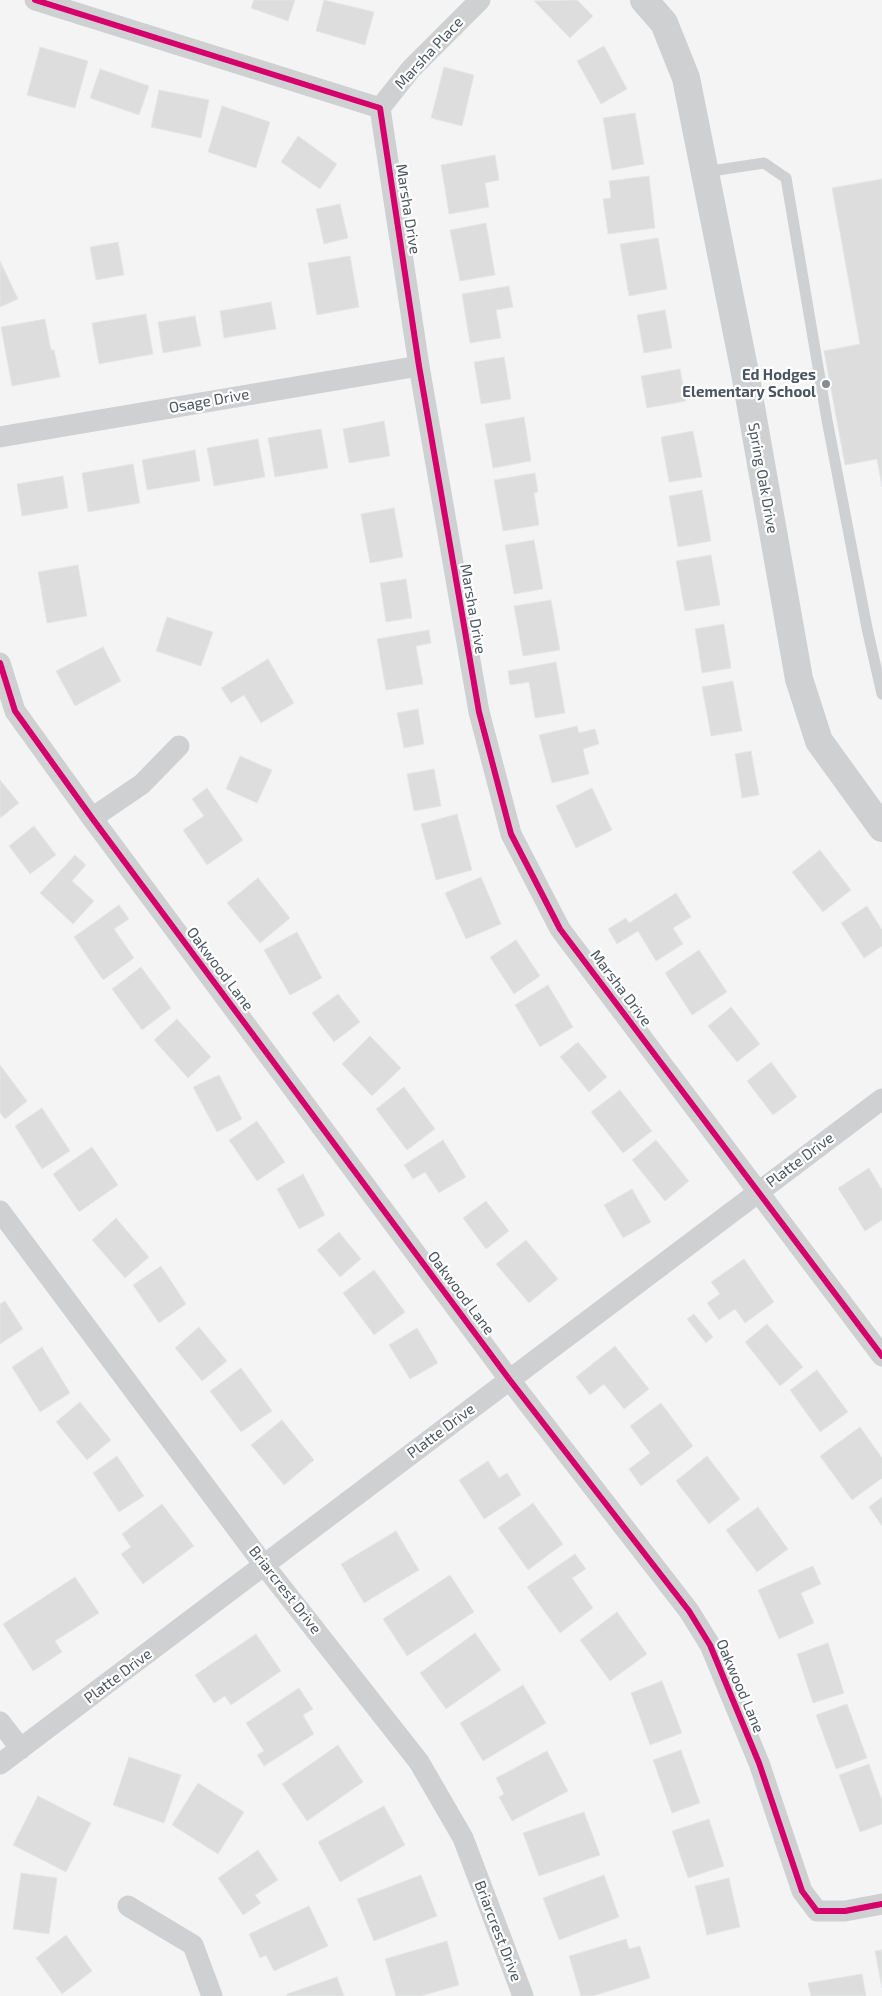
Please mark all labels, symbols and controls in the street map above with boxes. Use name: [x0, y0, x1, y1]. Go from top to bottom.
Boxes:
street label: Marsha Place: [391, 13, 467, 93]
street label: Marsha Drive: [392, 163, 424, 255]
place label: Ed Hodges Elementary School: [682, 366, 816, 401]
marker: Ed Hodges Elementary School: [820, 378, 832, 390]
street label: Osage Drive: [167, 385, 251, 417]
street label: Spring Oak Drive: [744, 421, 782, 535]
street label: Marsha Drive: [456, 563, 490, 655]
street label: Oakwood Lane: [183, 924, 257, 1014]
street label: Marsha Drive: [586, 946, 656, 1030]
street label: Platte Drive: [763, 1129, 837, 1191]
street label: Oakwood Lane: [424, 1248, 498, 1338]
street label: Platte Drive: [404, 1400, 478, 1462]
street label: Briarcrest Drive: [245, 1542, 325, 1638]
street label: Oakwood Lane: [712, 1637, 768, 1735]
street label: Platte Drive: [81, 1645, 155, 1707]
street label: Briarcrest Drive: [470, 1878, 526, 1984]

